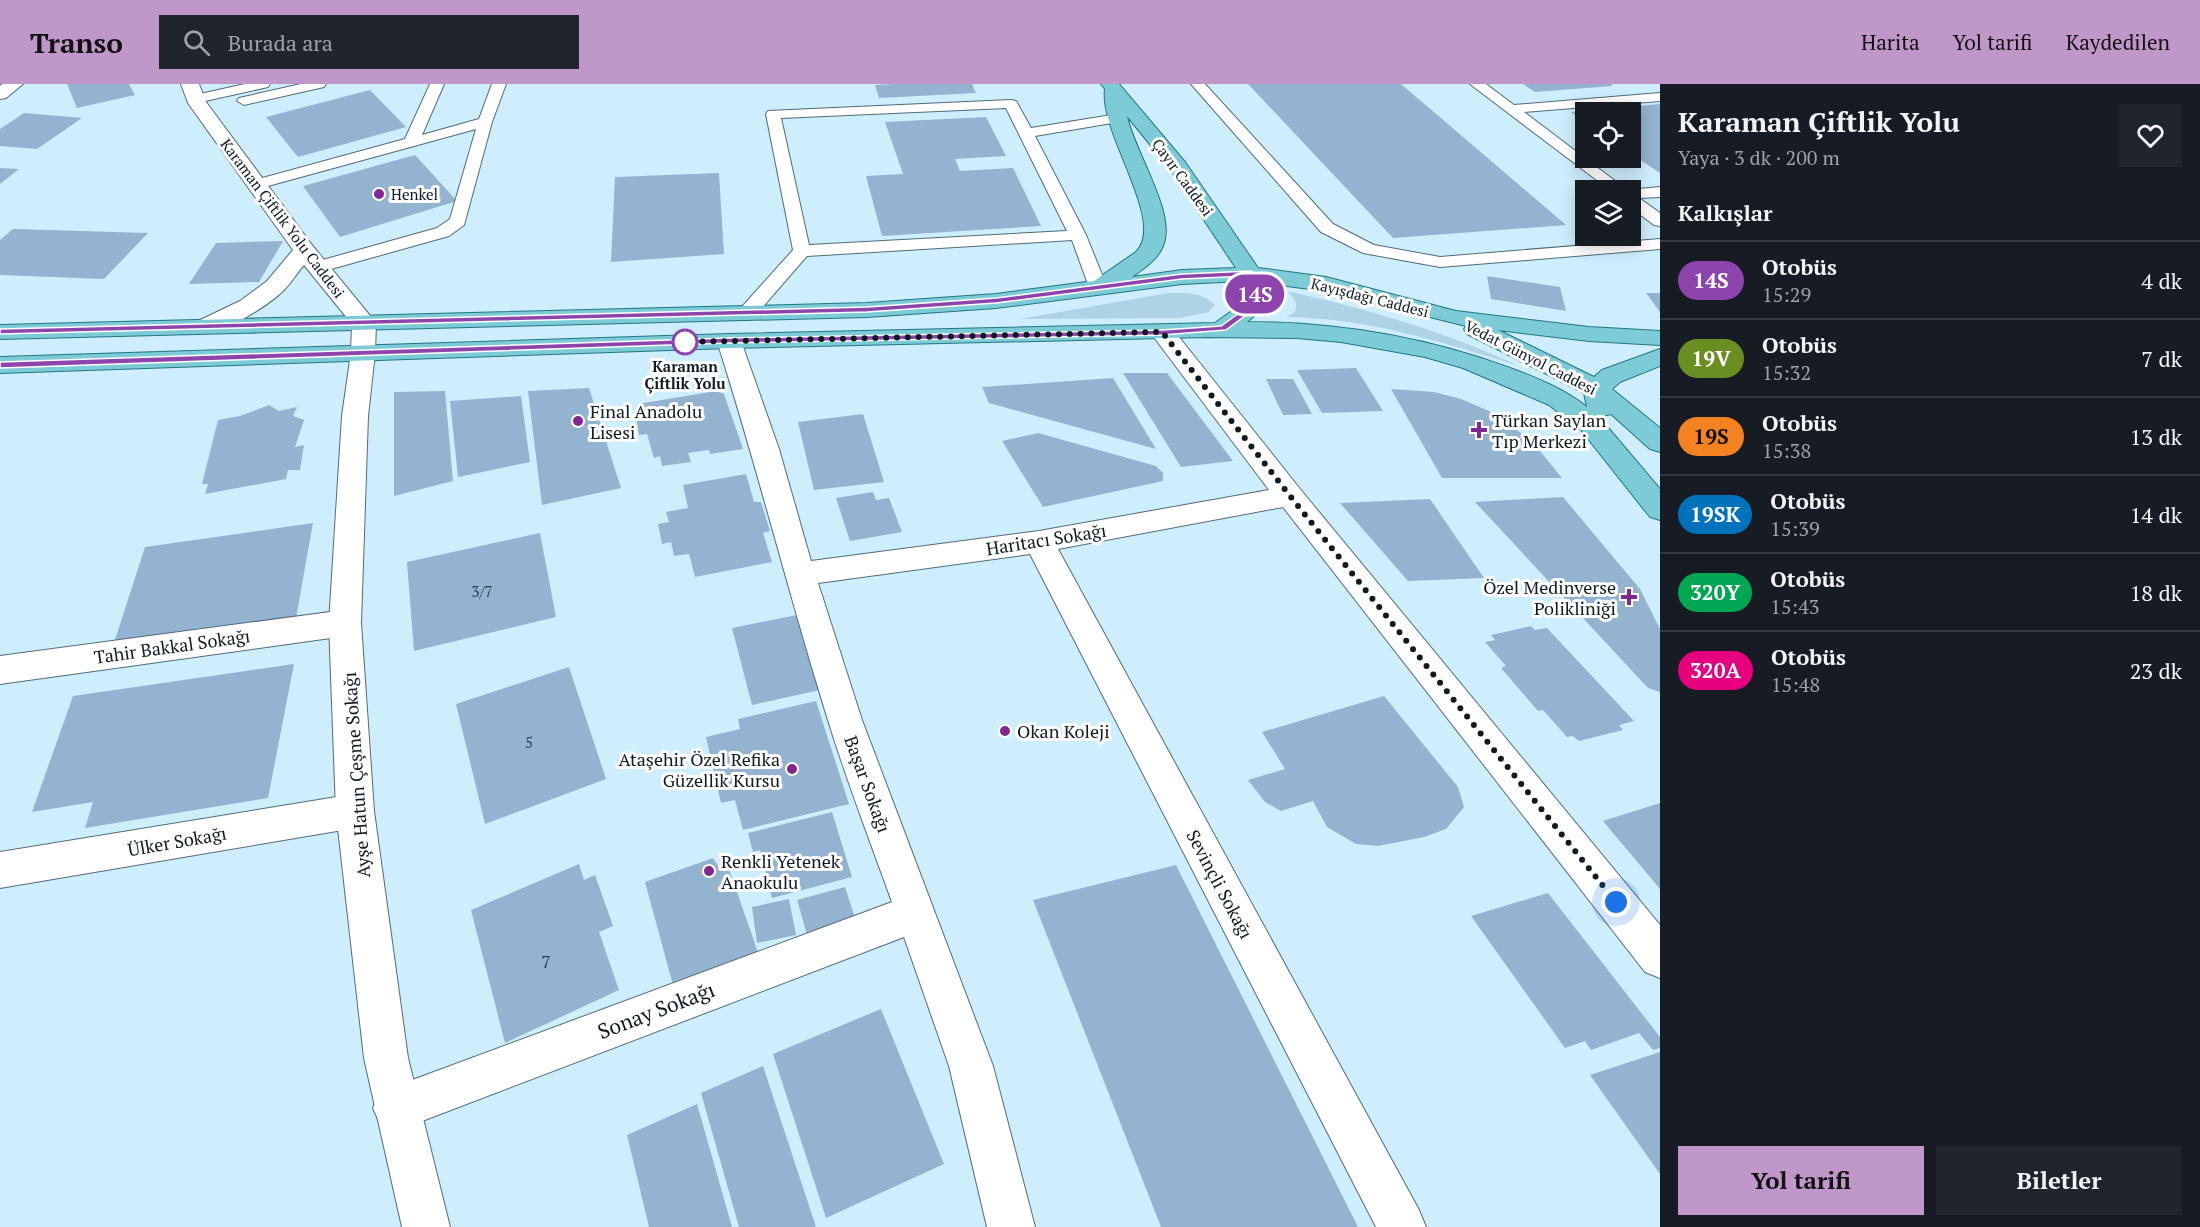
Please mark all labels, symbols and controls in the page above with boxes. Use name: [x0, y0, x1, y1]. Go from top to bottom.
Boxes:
search box: [159, 15, 579, 69]
text: Transo: [30, 24, 123, 61]
icon: search: [180, 26, 213, 59]
text: Burada ara: [228, 28, 333, 57]
text: Harita: [1861, 28, 1920, 56]
text: Yol tarifi: [1953, 28, 2033, 56]
text: Kaydedilen: [2066, 28, 2170, 56]
map controls: [1575, 102, 1641, 246]
button: locate: [1575, 102, 1641, 168]
text: Karaman Çiftlik Yolu: [1678, 103, 1960, 140]
button: heart: [2119, 104, 2182, 167]
street label: Karaman Çiftlik Yolu Caddesi: [216, 134, 350, 302]
street label: Çayır Caddesi: [1148, 134, 1218, 220]
text: Yaya · 3 dk · 200 m: [1678, 144, 1840, 171]
button: layers: [1575, 180, 1641, 246]
place label: Henkel: [391, 184, 438, 204]
marker: Henkel: [372, 187, 386, 201]
text: Kalkışlar: [1678, 198, 1773, 227]
text: Otobüs: [1762, 252, 1837, 281]
text: 14S: [1693, 266, 1729, 294]
text: 4 dk: [2141, 266, 2182, 295]
street label: Kayışdağı Caddesi: [1309, 273, 1431, 321]
line badge: 14S: [1220, 274, 1290, 314]
text: 14S: [1237, 280, 1273, 308]
text: 15:29: [1762, 281, 1811, 308]
street label: Vedat Günyol Caddesi: [1462, 315, 1600, 399]
marker: Karaman Çiftlik Yolu: [672, 329, 698, 355]
text: Otobüs: [1762, 330, 1837, 359]
text: 19V: [1691, 344, 1731, 372]
text: 7 dk: [2141, 344, 2182, 373]
place label: Karaman Çiftlik Yolu: [644, 356, 726, 394]
text: 15:32: [1762, 359, 1811, 386]
place label: Final Anadolu Lisesi: [590, 399, 702, 444]
place label: Türkan Saylan Tıp Merkezi: [1492, 408, 1606, 453]
text: Otobüs: [1762, 408, 1837, 437]
marker: Final Anadolu Lisesi: [571, 414, 585, 428]
marker: Türkan Saylan Tıp Merkezi: [1470, 421, 1488, 439]
text: 19S: [1693, 422, 1729, 450]
text: 13 dk: [2130, 422, 2182, 451]
text: 15:38: [1762, 437, 1811, 464]
text: Otobüs: [1770, 486, 1845, 515]
text: 19SK: [1690, 500, 1740, 528]
text: 14 dk: [2130, 500, 2182, 529]
text: 15:39: [1770, 515, 1820, 542]
street label: Haritacı Sokağı: [984, 518, 1108, 560]
text: Otobüs: [1770, 564, 1845, 593]
place label: Özel Medinverse Polikliniği: [1483, 575, 1616, 620]
text: 320Y: [1690, 578, 1740, 606]
text: 18 dk: [2130, 578, 2182, 607]
house number: 3/7: [471, 581, 493, 601]
marker: Özel Medinverse Polikliniği: [1620, 588, 1638, 606]
text: 15:43: [1770, 593, 1819, 620]
street label: Tahir Bakkal Sokağı: [92, 623, 252, 669]
text: Otobüs: [1771, 642, 1846, 671]
text: 320A: [1690, 656, 1741, 684]
text: 23 dk: [2130, 656, 2182, 685]
street label: Ayşe Hatun Çeşme Sokağı: [337, 671, 375, 879]
text: 15:48: [1771, 671, 1820, 698]
place label: Okan Koleji: [1017, 719, 1110, 743]
marker: Okan Koleji: [998, 724, 1012, 738]
house number: 5: [525, 732, 533, 752]
street label: Başar Sokağı: [839, 732, 897, 836]
place label: Ataşehir Özel Refika Güzellik Kursu: [619, 747, 780, 792]
marker: Ataşehir Özel Refika Güzellik Kursu: [785, 762, 799, 776]
street label: Ülker Sokağı: [126, 821, 228, 861]
street label: Sevinçli Sokağı: [1181, 825, 1259, 943]
place label: Renkli Yetenek Anaokulu: [721, 849, 841, 894]
marker: Renkli Yetenek Anaokulu: [702, 864, 716, 878]
your location: [1601, 887, 1631, 917]
house number: 7: [541, 949, 551, 973]
street label: Sonay Sokağı: [593, 975, 719, 1045]
button: Yol tarifi: [1678, 1146, 1924, 1215]
button: Biletler: [1936, 1146, 2182, 1215]

